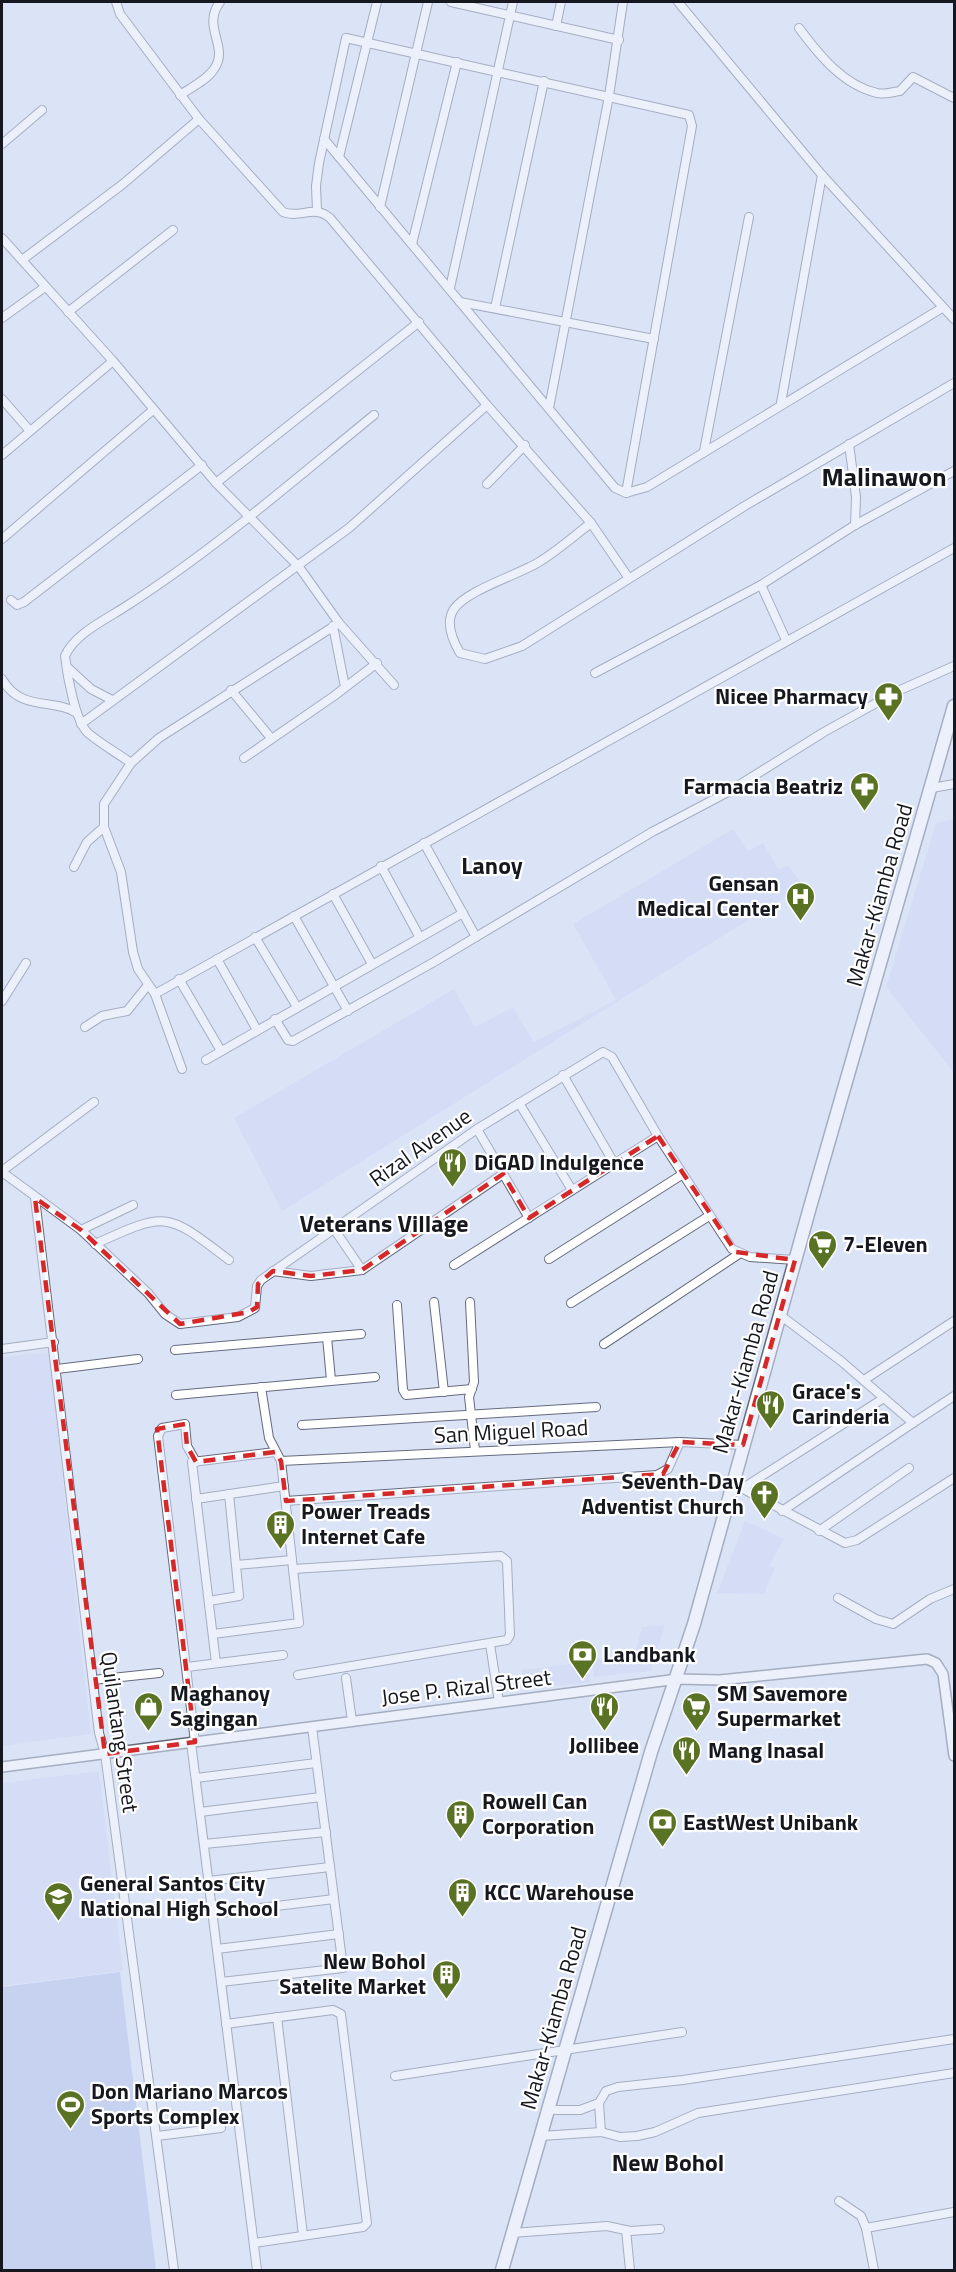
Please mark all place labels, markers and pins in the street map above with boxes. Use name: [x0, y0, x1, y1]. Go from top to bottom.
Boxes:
place label: Nicee Pharmacy: [715, 679, 868, 713]
pharmacy icon: Nicee Pharmacy: [873, 680, 905, 722]
place label: Farmacia Beatriz: [683, 769, 843, 803]
pharmacy icon: Farmacia Beatriz: [848, 770, 880, 812]
place label: Gensan Medical Center: [637, 866, 779, 925]
hospital icon: Gensan Medical Center: [784, 880, 816, 922]
place label: DiGAD Indulgence: [474, 1145, 644, 1179]
restaurant icon: DiGAD Indulgence: [437, 1146, 469, 1188]
place label: 7-Eleven: [843, 1227, 928, 1261]
supermarket icon: 7-Eleven: [806, 1228, 838, 1270]
place label: Grace's Carinderia: [792, 1374, 890, 1433]
restaurant icon: Grace's Carinderia: [755, 1388, 787, 1430]
place label: Seventh-Day Adventist Church: [581, 1464, 744, 1523]
church icon: Seventh-Day Adventist Church: [749, 1478, 781, 1520]
place label: Power Treads Internet Cafe: [301, 1494, 430, 1553]
building icon: Power Treads Internet Cafe: [264, 1508, 296, 1550]
place label: Landbank: [603, 1637, 696, 1671]
bank icon: Landbank: [566, 1638, 598, 1680]
place label: Maghanoy Sagingan: [170, 1676, 270, 1735]
place label: SM Savemore Supermarket: [717, 1676, 847, 1735]
shop icon: Maghanoy Sagingan: [133, 1690, 165, 1732]
restaurant icon: Jollibee: [588, 1690, 620, 1732]
supermarket icon: SM Savemore Supermarket: [680, 1690, 712, 1732]
place label: Jollibee: [569, 1728, 639, 1762]
place label: Mang Inasal: [708, 1733, 824, 1767]
restaurant icon: Mang Inasal: [671, 1734, 703, 1776]
place label: Rowell Can Corporation: [482, 1784, 594, 1843]
building icon: Rowell Can Corporation: [445, 1798, 477, 1840]
place label: EastWest Unibank: [683, 1805, 859, 1839]
bank icon: EastWest Unibank: [646, 1806, 678, 1848]
place label: General Santos City National High School: [80, 1866, 279, 1925]
place label: KCC Warehouse: [484, 1875, 634, 1909]
building icon: KCC Warehouse: [447, 1876, 479, 1918]
school or university icon: General Santos City National High School: [43, 1880, 75, 1922]
place label: New Bohol Satelite Market: [279, 1944, 426, 2003]
building icon: New Bohol Satelite Market: [431, 1958, 463, 2000]
place label: Don Mariano Marcos Sports Complex: [91, 2074, 288, 2133]
sports icon: Don Mariano Marcos Sports Complex: [54, 2088, 86, 2130]

